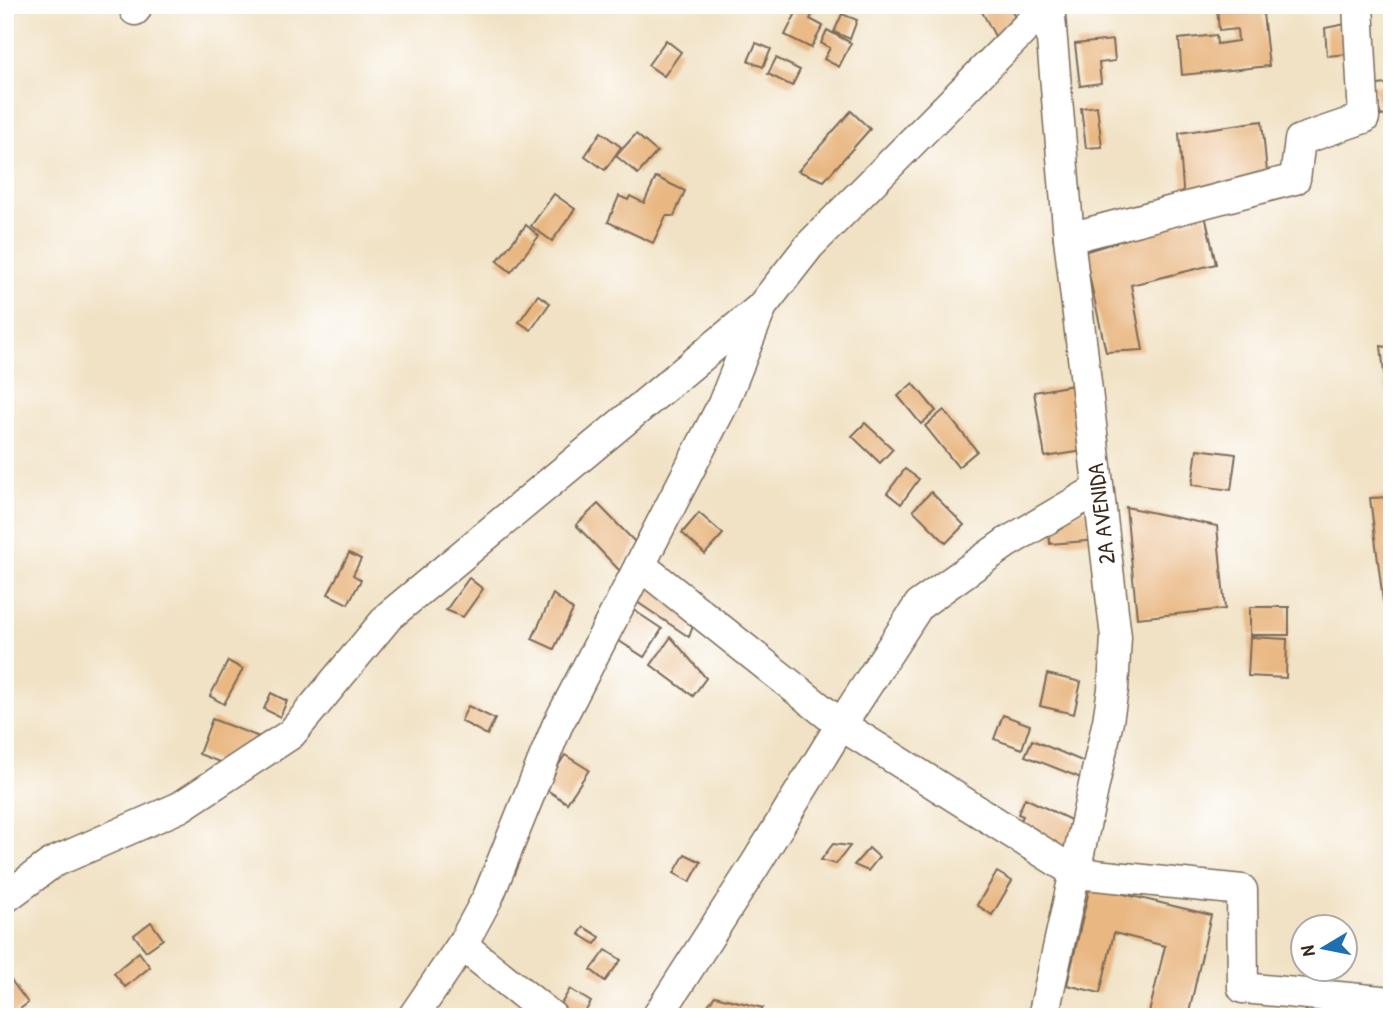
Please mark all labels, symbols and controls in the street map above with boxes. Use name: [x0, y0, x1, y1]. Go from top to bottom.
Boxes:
street label: 2A AVENIDA: [1079, 462, 1122, 566]
north arrow: [1288, 914, 1358, 984]
text: N: [1294, 944, 1321, 958]

